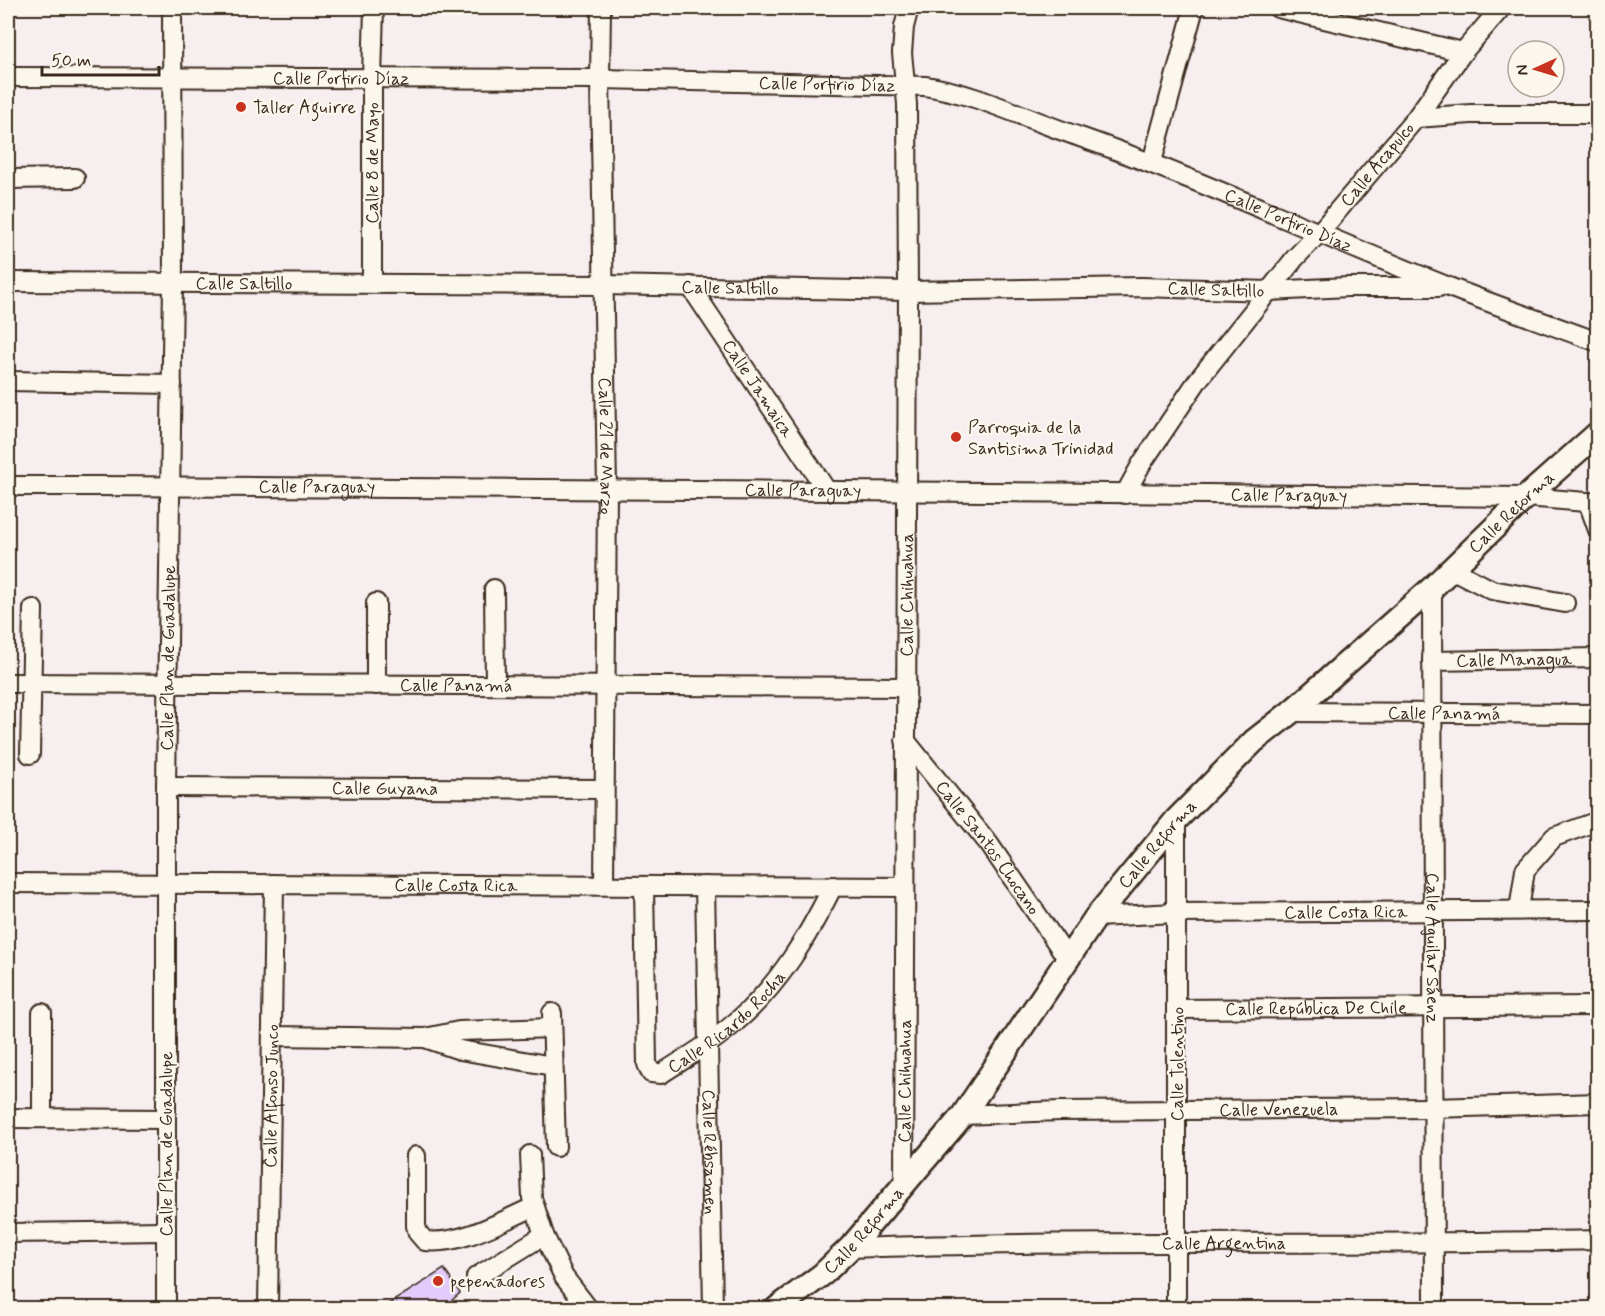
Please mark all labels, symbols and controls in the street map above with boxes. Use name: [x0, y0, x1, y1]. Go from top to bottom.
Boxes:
scale bar: [42, 39, 159, 77]
north arrow: [1506, 39, 1566, 99]
text: 50 m: [51, 49, 91, 73]
text: N: [1512, 64, 1533, 76]
street label: Calle Porfirio Díaz: [273, 67, 409, 91]
street label: Calle Porfirio Díaz: [758, 71, 896, 98]
place label: Taller Aguirre: [253, 96, 356, 122]
marker: Taller Aguirre: [234, 100, 248, 114]
street label: Calle 8 de Mayo: [361, 102, 385, 224]
street label: Calle Acapulco: [1335, 118, 1420, 212]
street label: Calle Porfirio Díaz: [1221, 183, 1356, 259]
street label: Calle Saltillo: [195, 272, 293, 296]
street label: Calle Saltillo: [681, 276, 779, 301]
street label: Calle Saltillo: [1167, 277, 1265, 304]
street label: Calle Jamaica: [716, 335, 799, 443]
street label: Calle 21 de Marzo: [592, 377, 618, 515]
place label: Parroquia de la Santisima Trinidad: [968, 416, 1114, 461]
marker: Parroquia de la Santisima Trinidad: [949, 430, 963, 444]
street label: Calle Reforma: [1464, 466, 1560, 559]
street label: Calle Paraguay: [259, 475, 375, 501]
street label: Calle Paraguay: [744, 478, 861, 504]
street label: Calle Paraguay: [1230, 483, 1347, 509]
street label: Calle Chihuahua: [895, 533, 920, 657]
street label: Calle Plan de Guadalupe: [156, 565, 182, 751]
street label: Calle Managua: [1456, 647, 1572, 674]
street label: Calle Panamá: [400, 674, 512, 698]
street label: Calle Panamá: [1388, 702, 1500, 726]
street label: Calle Santos Chocano: [930, 776, 1045, 920]
street label: Calle Guyana: [332, 777, 438, 801]
street label: Calle Reforma: [1113, 795, 1202, 894]
street label: Calle Aguilar Sáenz: [1420, 873, 1444, 1024]
street label: Calle Costa Rica: [394, 874, 518, 898]
street label: Calle Costa Rica: [1284, 900, 1408, 925]
street label: Calle Ricardo Rocha: [663, 966, 792, 1080]
street label: Calle República De Chile: [1225, 996, 1407, 1022]
street label: Calle Tolentino: [1166, 1007, 1190, 1121]
street label: Calle Chihuahua: [893, 1019, 918, 1143]
street label: Calle Alfonso Junco: [259, 1024, 286, 1168]
street label: Calle Plan de Guadalupe: [155, 1051, 179, 1237]
street label: Calle Rébsamen: [696, 1089, 722, 1215]
street label: Calle Venezuela: [1219, 1098, 1339, 1123]
street label: Calle Reforma: [819, 1182, 910, 1280]
street label: Calle Argentina: [1162, 1232, 1286, 1258]
place label: pepenadores: [450, 1270, 545, 1294]
marker: pepenadores: [431, 1274, 445, 1288]

